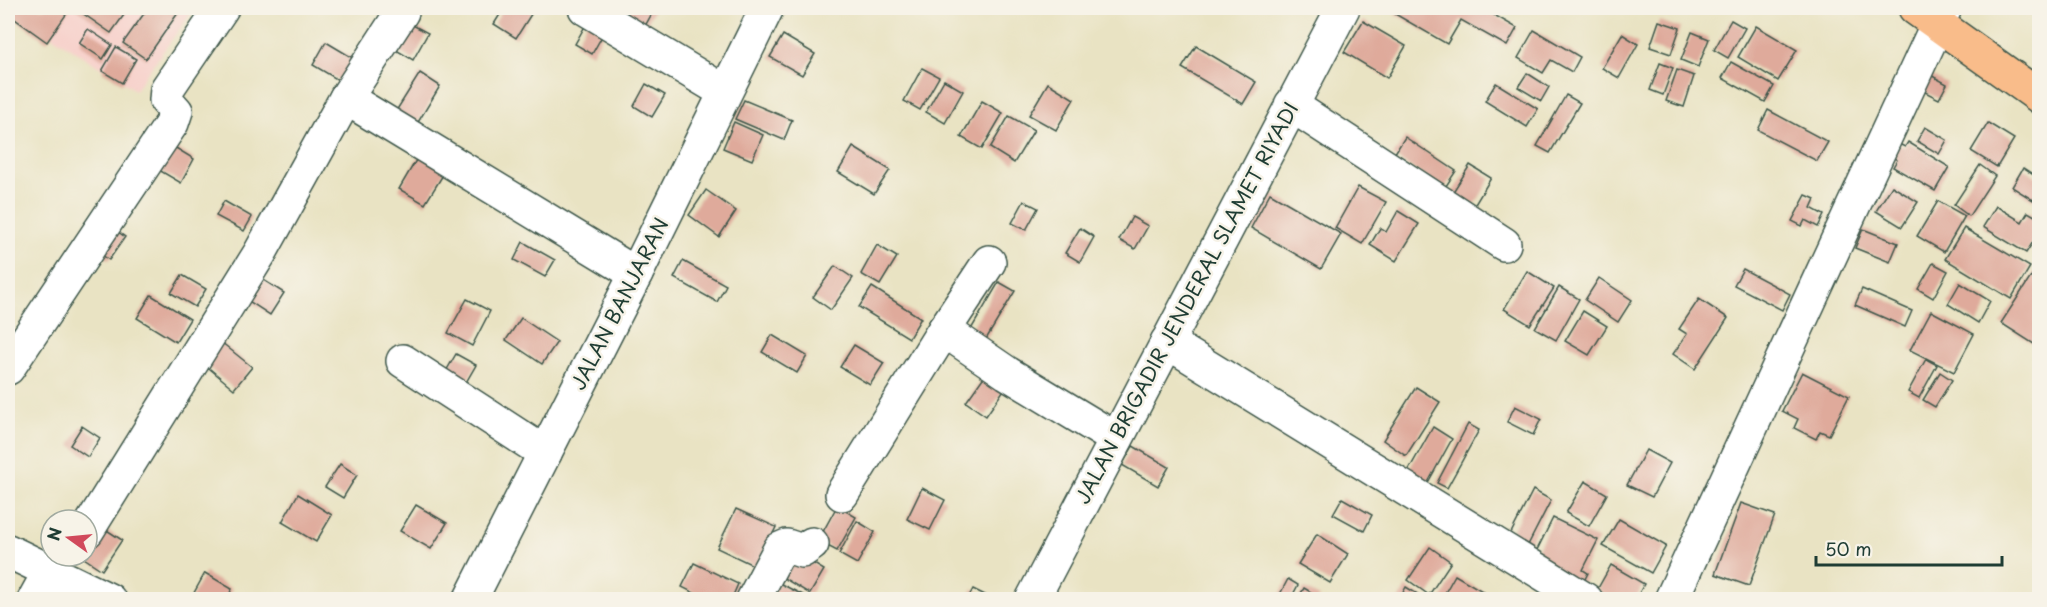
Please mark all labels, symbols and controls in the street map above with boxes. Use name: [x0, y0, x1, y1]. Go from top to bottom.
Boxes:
street label: JALAN BRIGADIR JENDERAL SLAMET RIYADI: [1067, 96, 1305, 509]
street label: JALAN BANJARAN: [563, 212, 676, 395]
north arrow: [39, 508, 99, 568]
text: N: [40, 525, 67, 543]
scale bar: [1816, 529, 2002, 567]
text: 50 m: [1825, 535, 1872, 562]

